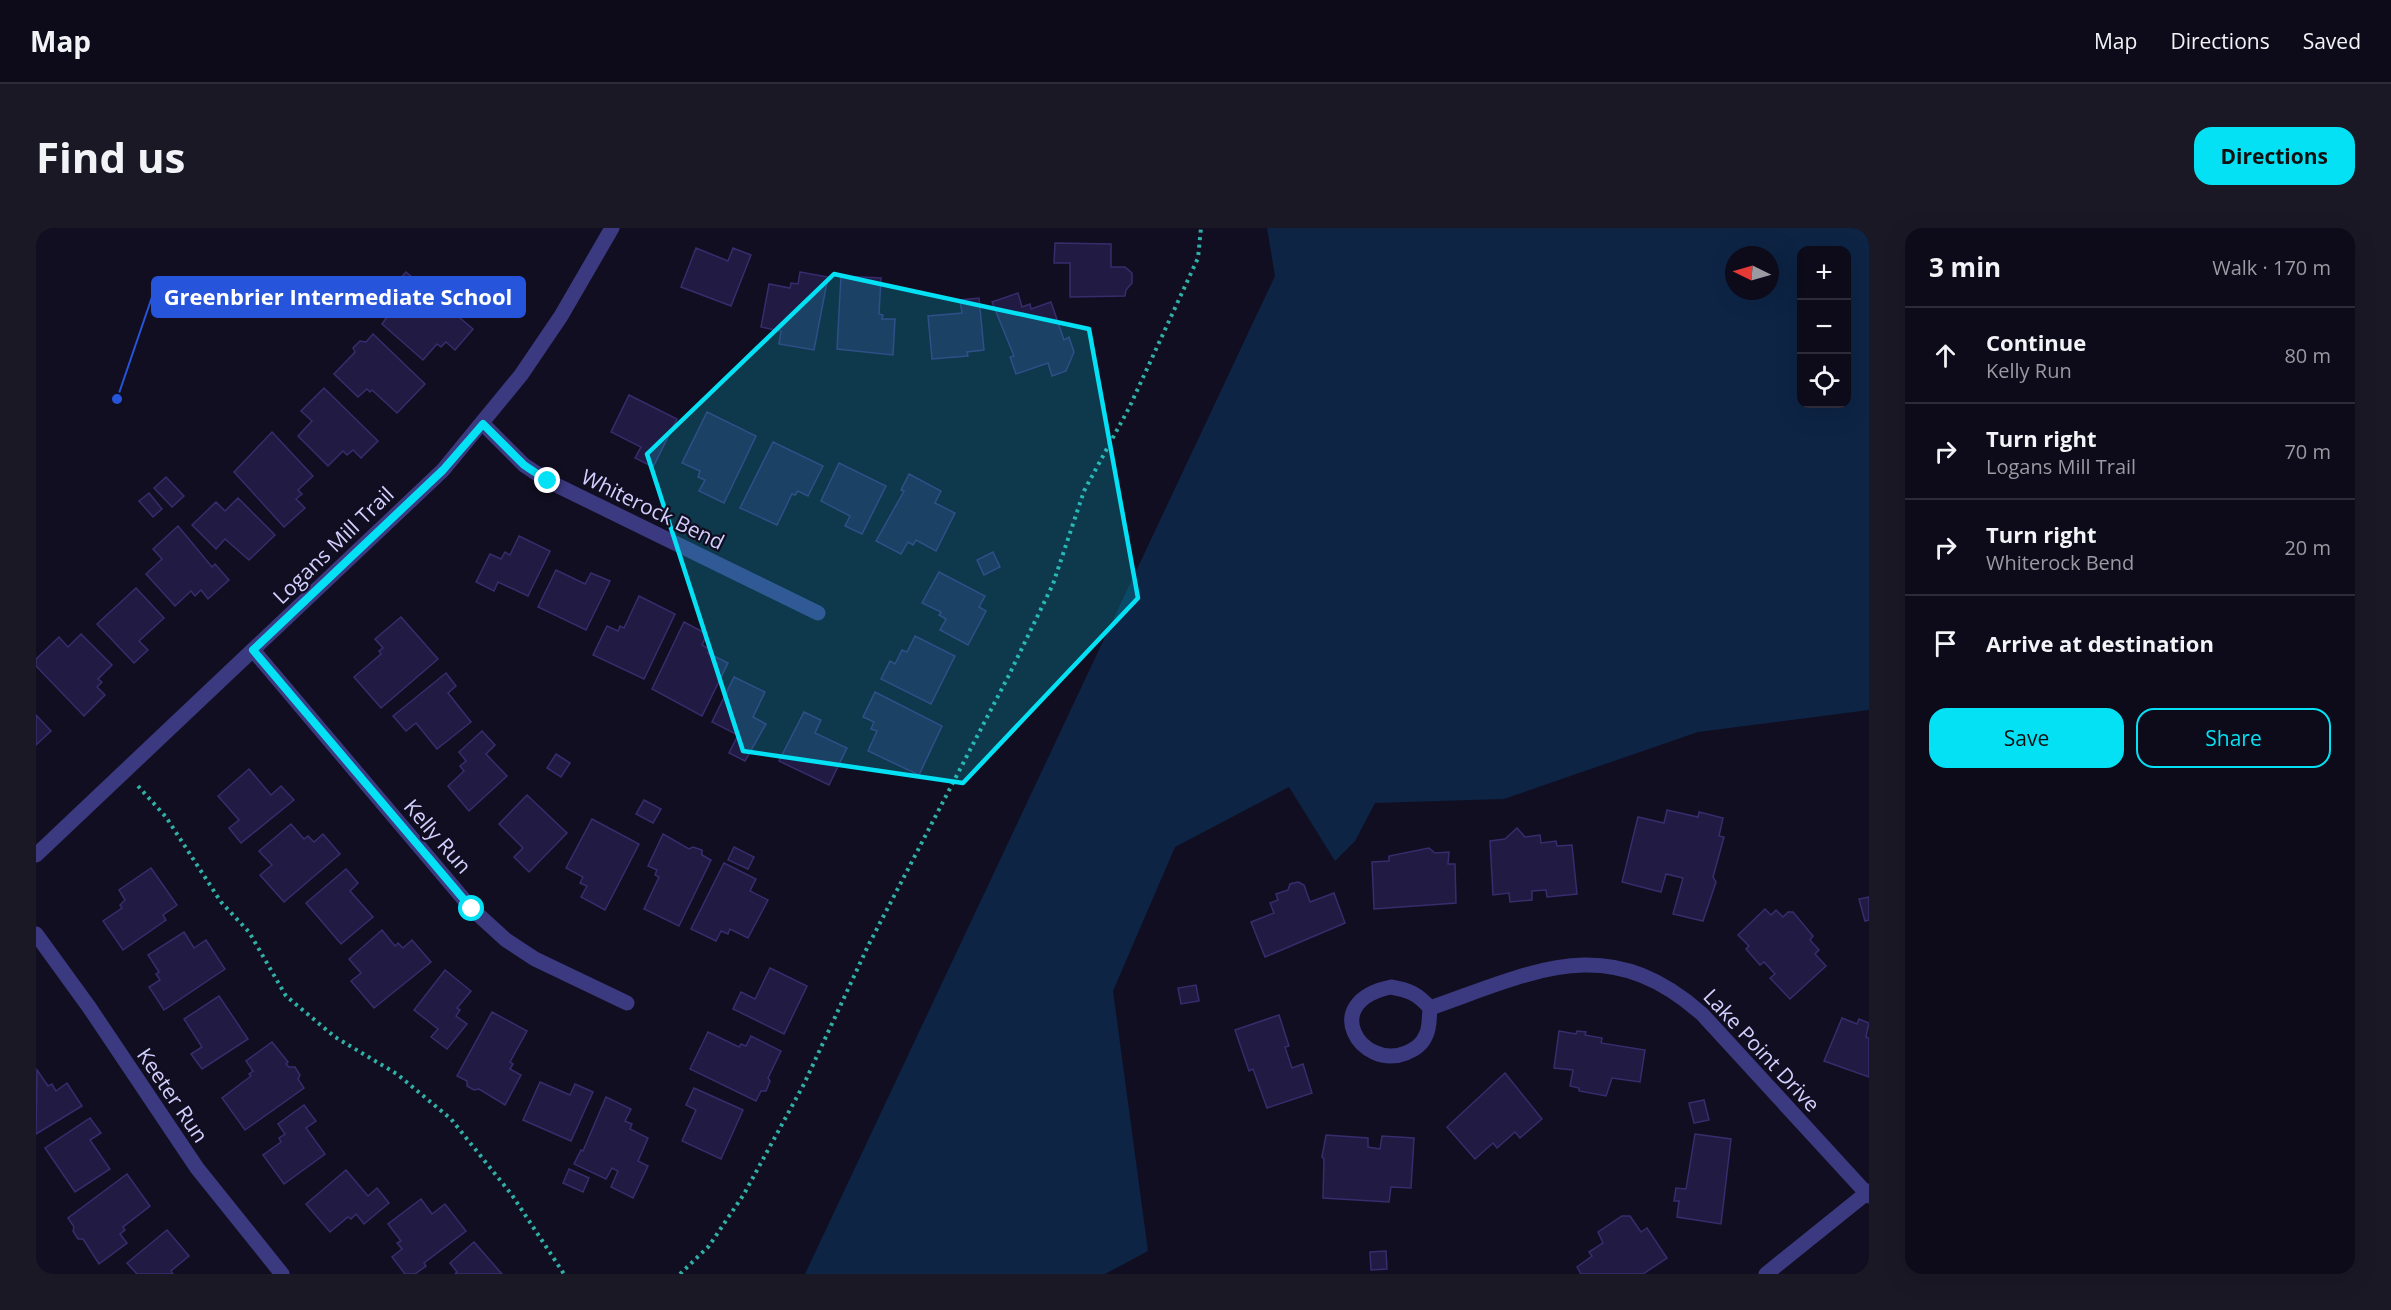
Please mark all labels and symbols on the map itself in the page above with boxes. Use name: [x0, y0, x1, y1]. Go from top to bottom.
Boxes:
north arrow: [1725, 246, 1779, 300]
callout: Greenbrier Intermediate School: [152, 277, 525, 317]
text: Greenbrier Intermediate School: [164, 281, 512, 311]
street label: Whiterock Bend: [577, 462, 729, 556]
route end: [534, 467, 560, 493]
street label: Logans Mill Trail: [267, 480, 399, 610]
street label: Kelly Run: [398, 793, 478, 879]
route start: [458, 895, 484, 921]
street label: Lake Point Drive: [1698, 982, 1826, 1118]
street label: Keeter Run: [131, 1042, 215, 1148]

